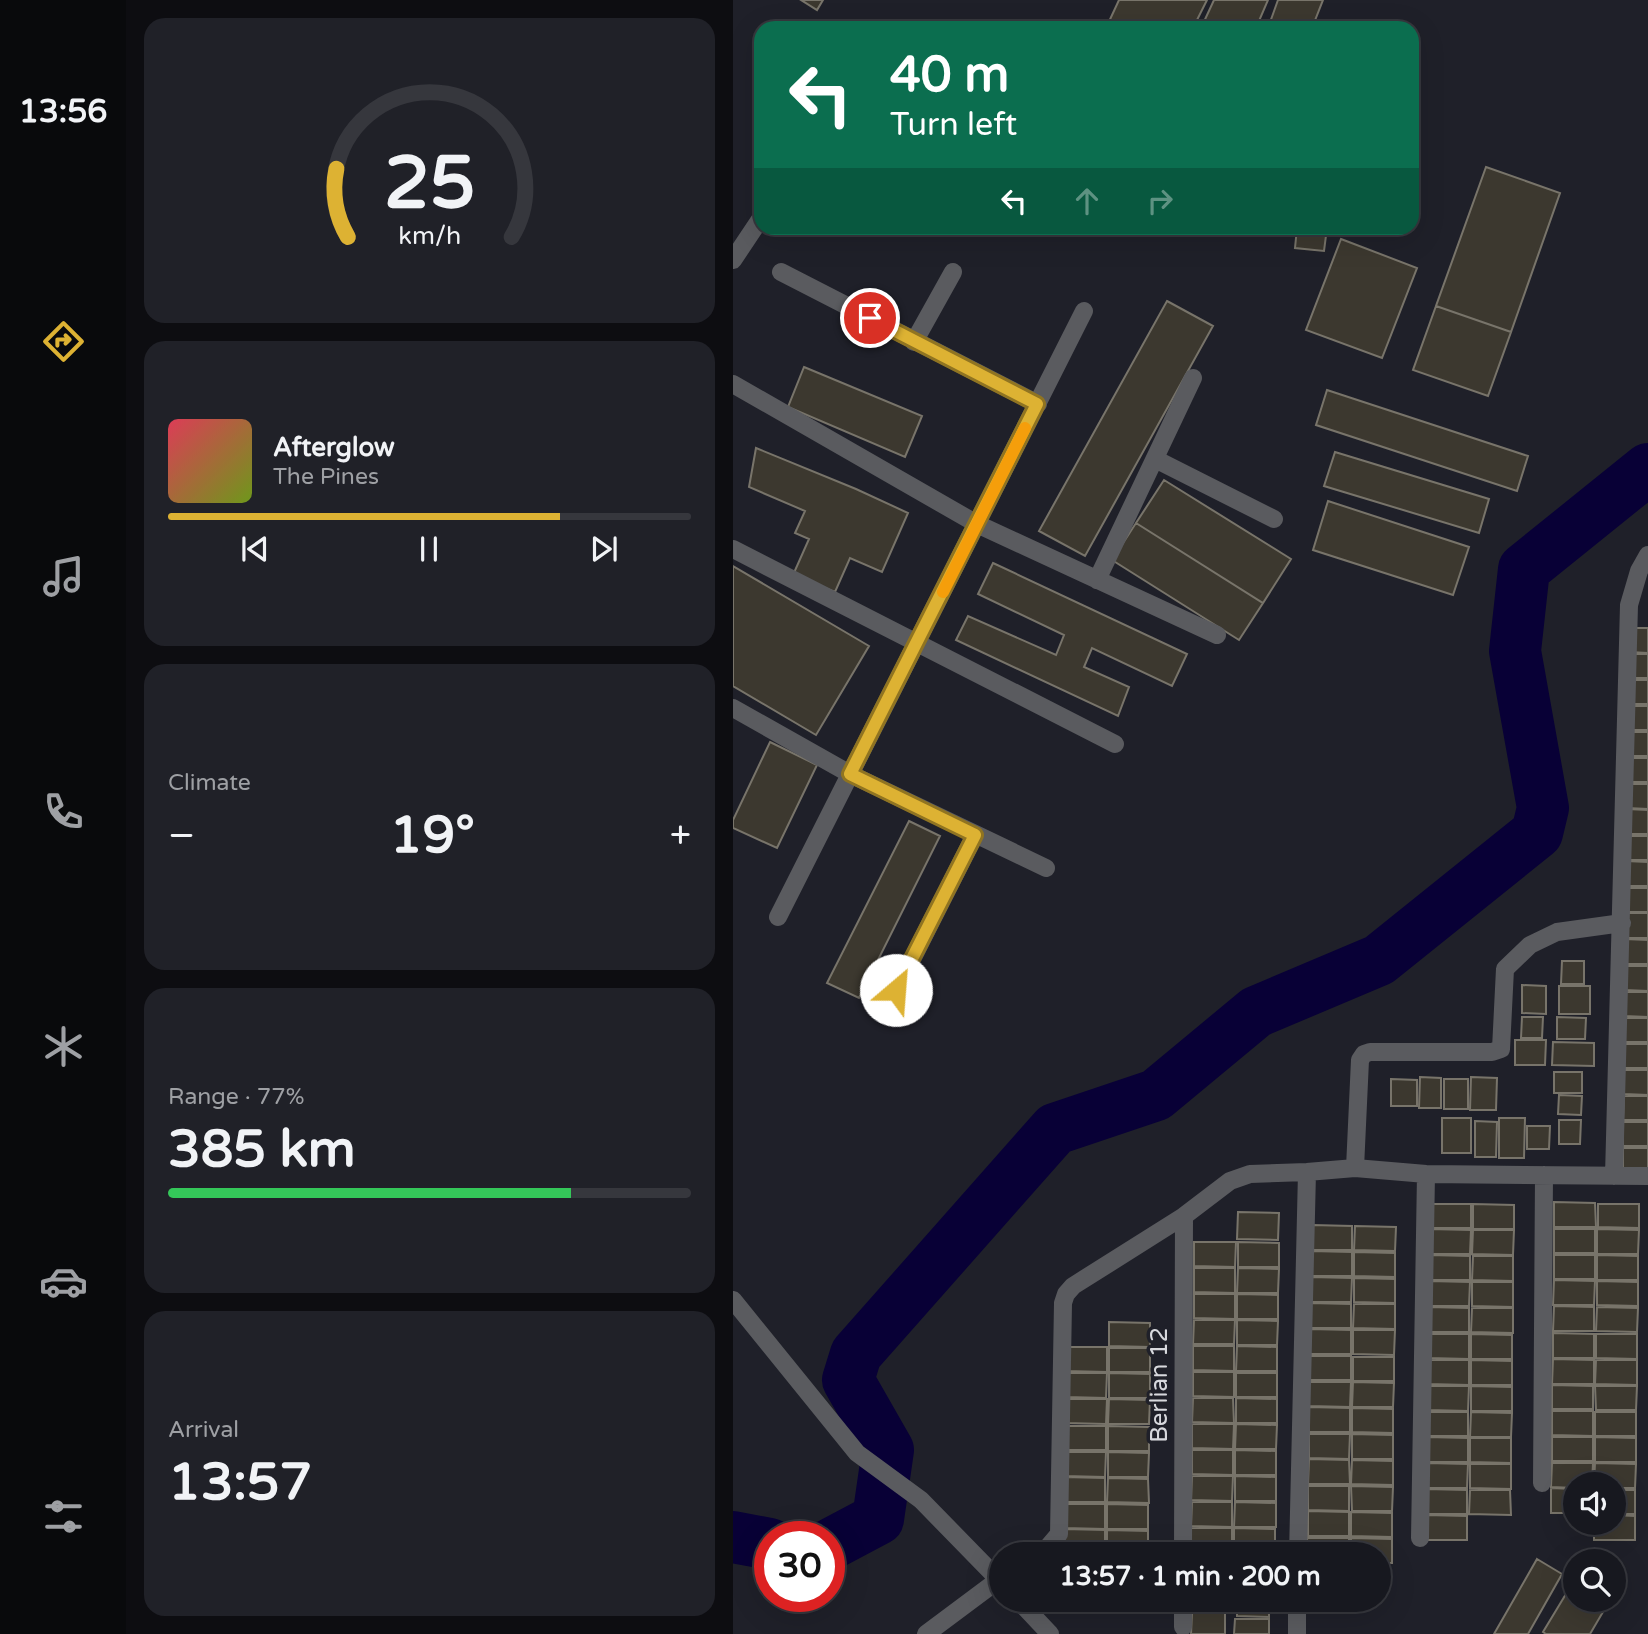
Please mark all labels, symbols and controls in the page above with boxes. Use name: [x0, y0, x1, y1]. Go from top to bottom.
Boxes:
text: 40 m: [890, 46, 1009, 105]
icon: left: [775, 49, 866, 140]
text: 13:56: [19, 93, 107, 131]
text: Turn left: [890, 106, 1017, 144]
text: 25: [384, 140, 475, 228]
icon: left: [995, 182, 1033, 220]
icon: ahead: [1068, 182, 1106, 220]
icon: right: [1141, 182, 1179, 220]
text: km/h: [398, 220, 461, 250]
pin: [840, 288, 900, 348]
icon: arrive: [851, 299, 889, 337]
icon: directions: [39, 317, 88, 366]
text: Afterglow: [273, 432, 395, 463]
text: The Pines: [273, 463, 379, 491]
icon: previous: [236, 530, 274, 568]
icon: pause: [410, 530, 448, 568]
icon: next: [585, 530, 623, 568]
icon: music: [39, 552, 88, 601]
text: Climate: [168, 769, 251, 797]
icon: phone: [39, 787, 88, 836]
text: 19°: [390, 804, 475, 867]
text: −: [168, 813, 195, 859]
text: +: [670, 813, 691, 859]
position arrow: [859, 953, 933, 1027]
icon: climate: [39, 1022, 88, 1071]
text: Range · 77%: [168, 1083, 304, 1111]
text: 385 km: [168, 1118, 356, 1181]
icon: car: [39, 1257, 88, 1306]
street label: Berlian 12: [1145, 1327, 1174, 1443]
text: Arrival: [168, 1416, 239, 1444]
text: 13:57: [168, 1451, 312, 1514]
map controls: [1563, 1472, 1626, 1612]
button: sound: [1563, 1472, 1626, 1535]
icon: filters: [39, 1492, 88, 1541]
speed limit sign: 30: [754, 1521, 845, 1612]
button: search: [1563, 1549, 1626, 1612]
text: 13:57 · 1 min · 200 m: [1059, 1561, 1321, 1592]

